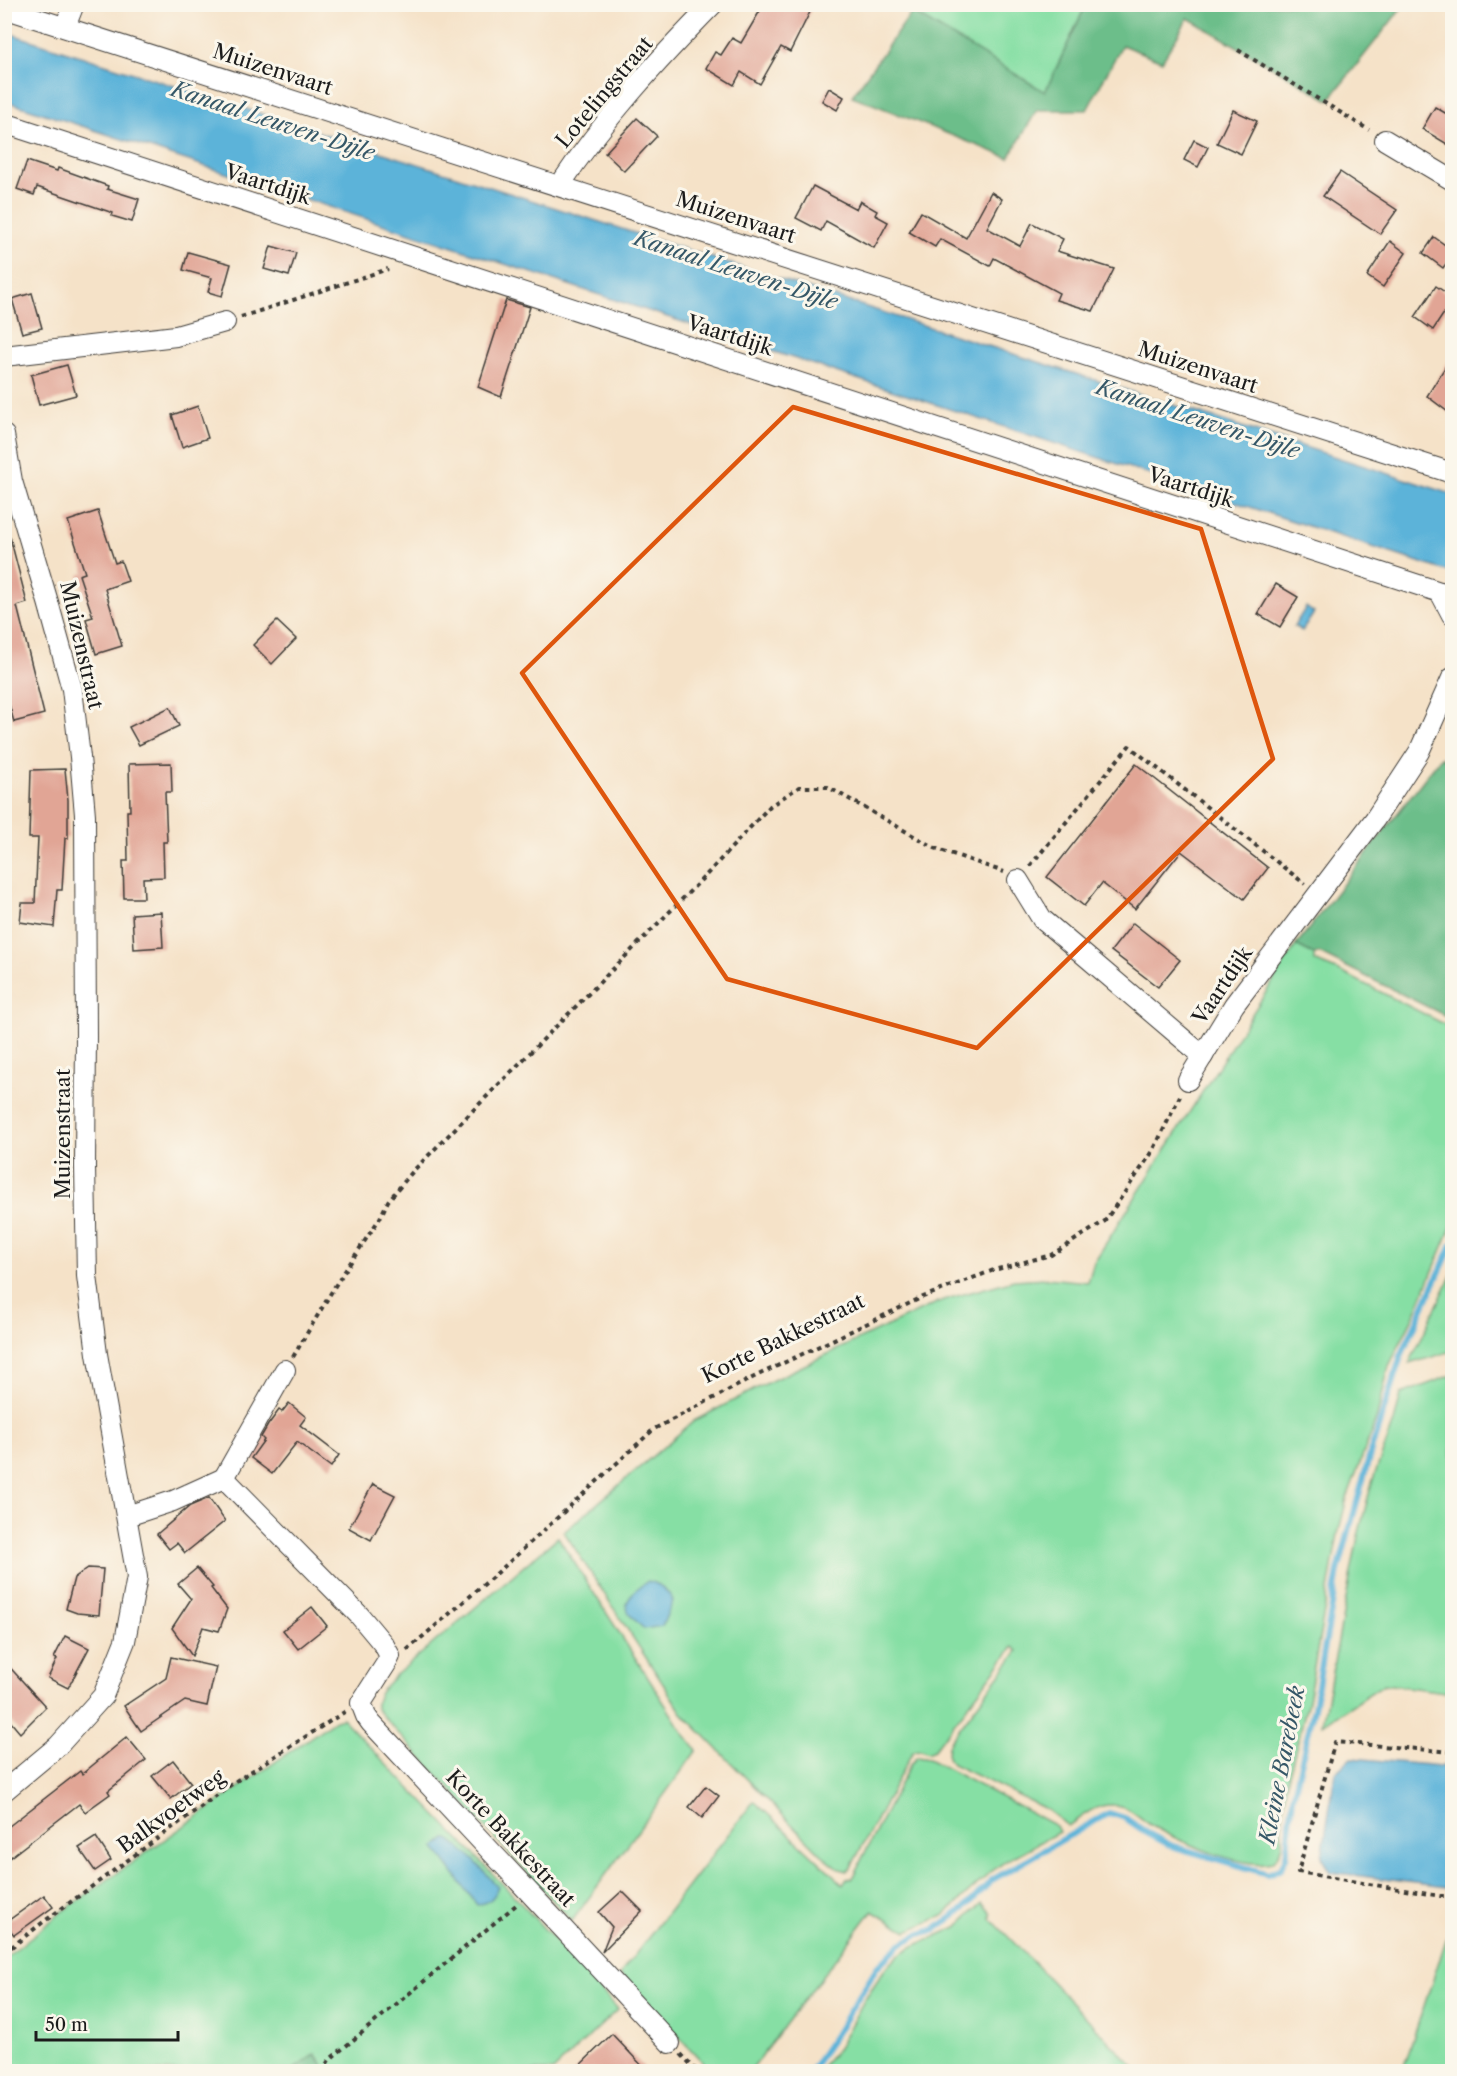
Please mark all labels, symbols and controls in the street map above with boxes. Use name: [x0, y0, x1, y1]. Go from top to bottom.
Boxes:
street label: Lotelingstraat: [550, 31, 658, 153]
street label: Muizenvaart: [210, 38, 337, 100]
water label: Kanaal Leuven-Dijle: [166, 75, 379, 167]
street label: Vaartdijk: [221, 158, 315, 210]
street label: Muizenvaart: [673, 186, 800, 248]
water label: Kanaal Leuven-Dijle: [629, 224, 842, 316]
street label: Vaartdijk: [683, 309, 777, 361]
street label: Muizenvaart: [1135, 336, 1262, 398]
water label: Kanaal Leuven-Dijle: [1091, 373, 1304, 465]
street label: Vaartdijk: [1144, 461, 1238, 513]
street label: Muizenstraat: [55, 579, 109, 712]
street label: Vaartdijk: [1186, 940, 1258, 1030]
street label: Muizenstraat: [50, 1068, 75, 1199]
street label: Korte Bakkestraat: [698, 1288, 869, 1388]
water label: Kleine Barebeek: [1253, 1683, 1311, 1848]
street label: Balkvoetweg: [113, 1763, 230, 1858]
street label: Korte Bakkestraat: [441, 1764, 581, 1912]
scale bar: [36, 2004, 178, 2042]
text: 50 m: [45, 2014, 88, 2036]

